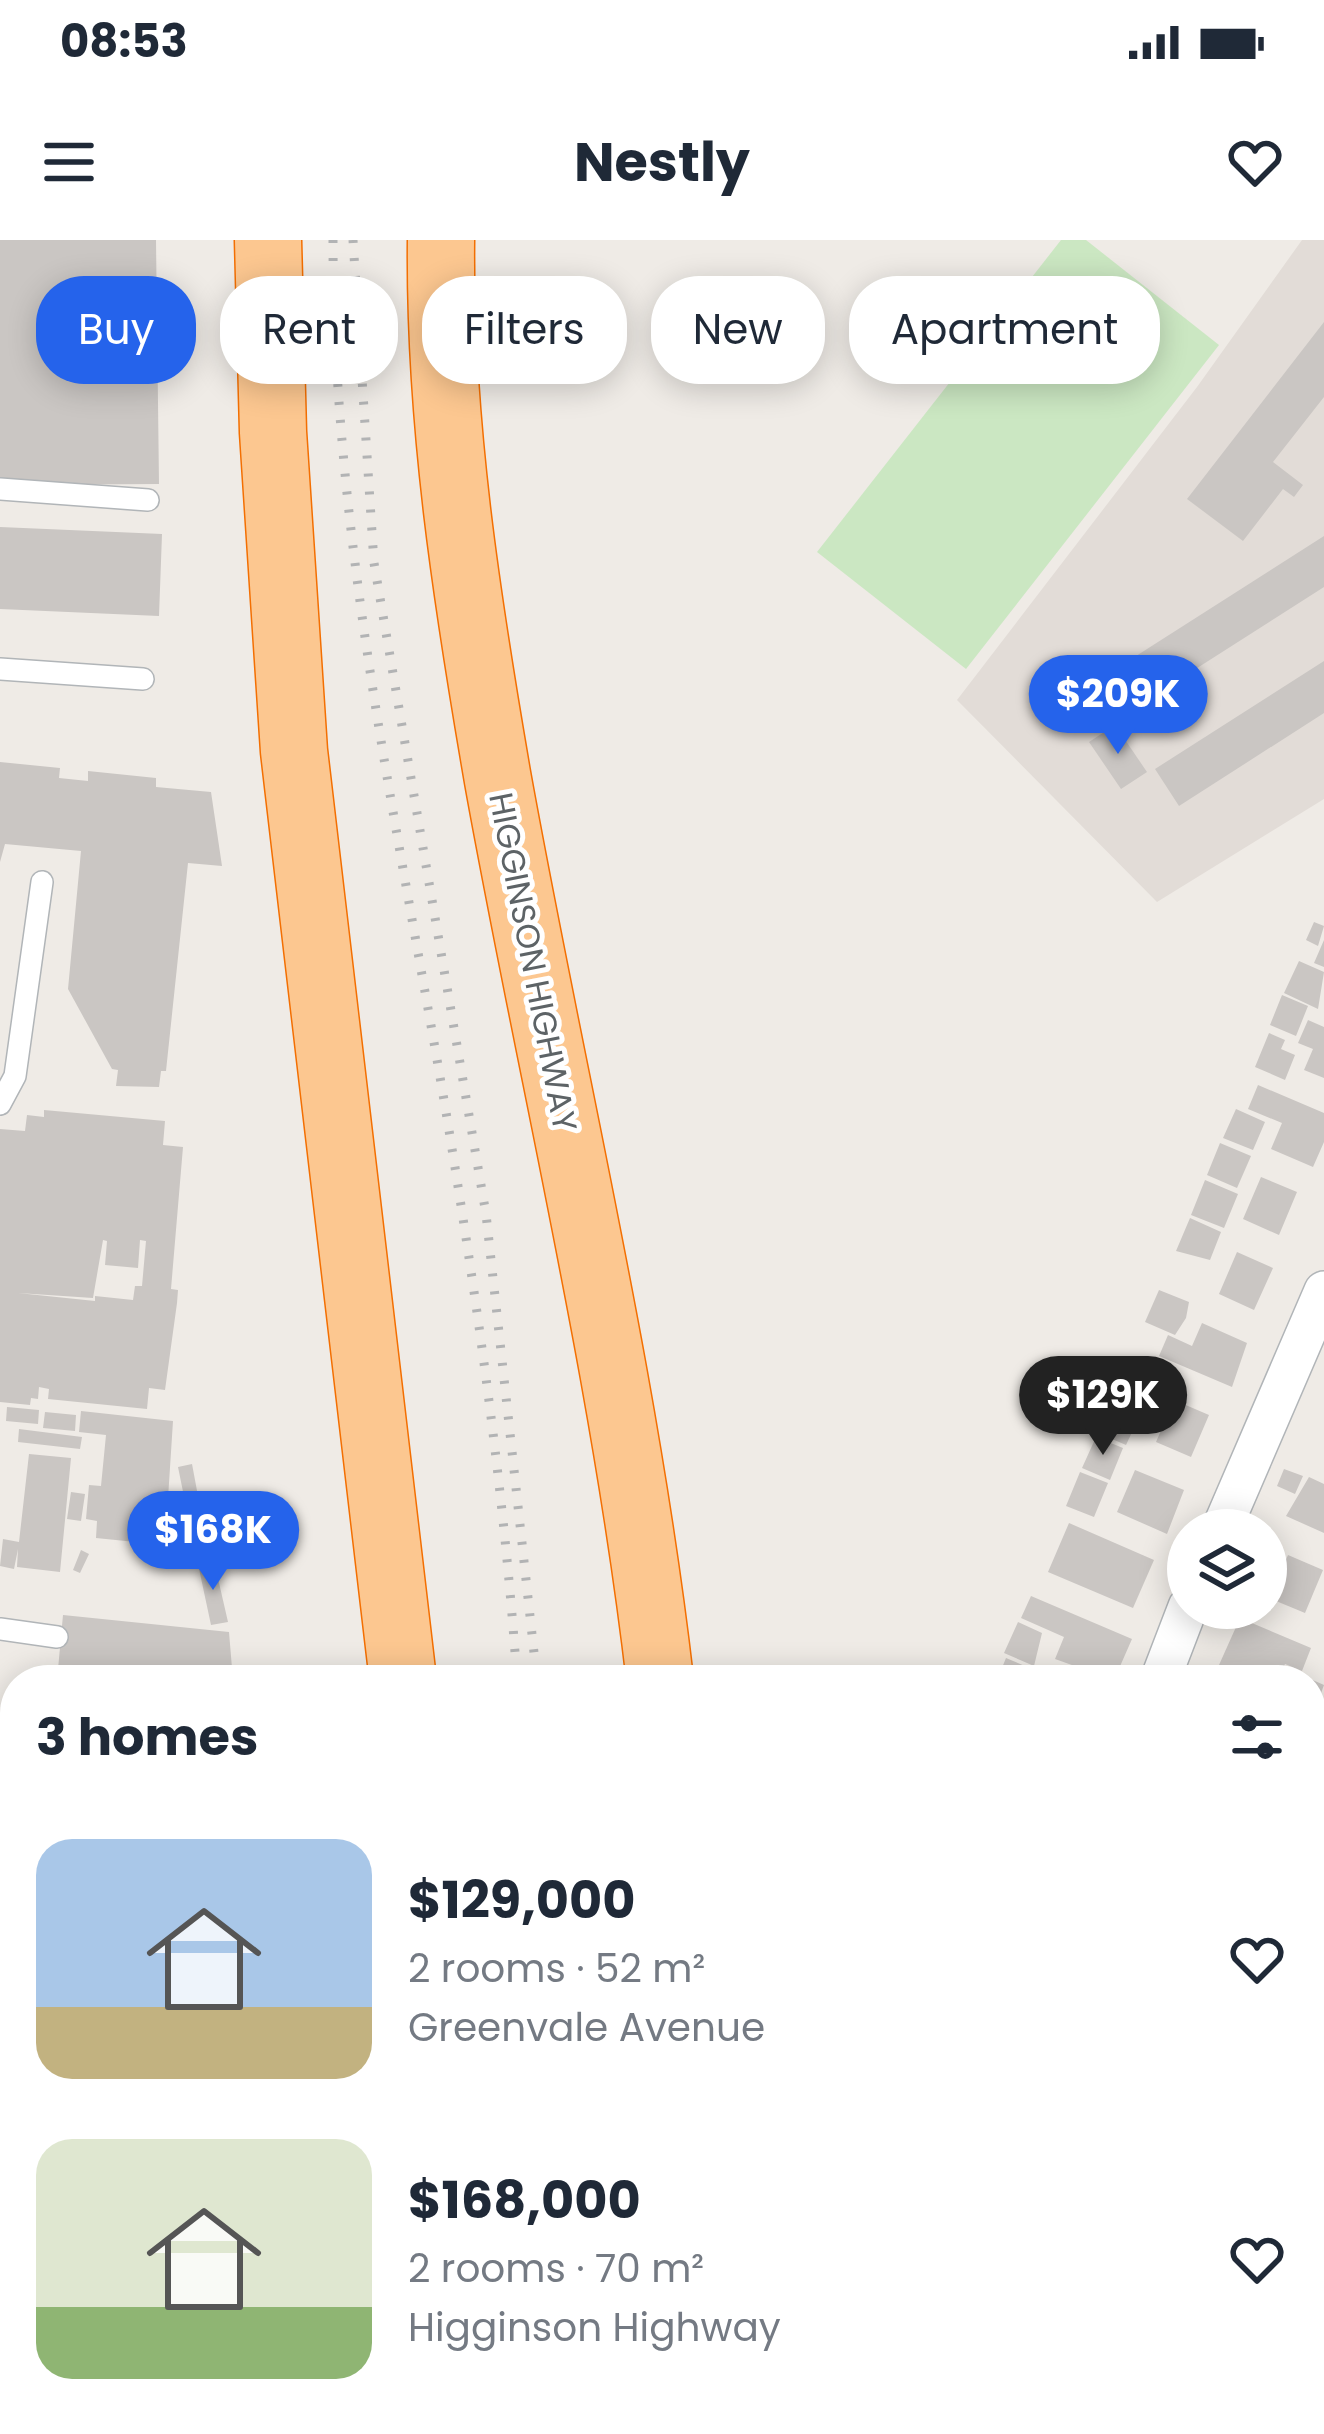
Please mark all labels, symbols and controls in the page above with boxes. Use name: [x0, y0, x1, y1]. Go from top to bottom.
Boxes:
text: 08:53: [60, 10, 188, 73]
text: Nestly: [574, 124, 750, 200]
icon: menu: [36, 129, 102, 195]
icon: heart: [1222, 129, 1288, 195]
chip: Buy: [36, 276, 196, 384]
chip: Rent: [220, 276, 398, 384]
chip: Filters: [422, 276, 627, 384]
chip: New: [651, 276, 825, 384]
chip: Apartment: [849, 276, 1160, 384]
pin: $209K: [1034, 655, 1202, 757]
text: $209K: [1056, 666, 1180, 721]
street label: HIGGINSON HIGHWAY: [477, 789, 589, 1135]
pin: $129K: [1019, 1356, 1187, 1458]
text: $129K: [1046, 1367, 1160, 1422]
pin: $168K: [129, 1491, 297, 1593]
text: $168K: [154, 1502, 272, 1557]
map controls: [1167, 1509, 1287, 1629]
button: layers: [1167, 1509, 1287, 1629]
text: 3 homes: [36, 1701, 258, 1773]
icon: filters: [1224, 1704, 1290, 1770]
text: $129,000: [408, 1864, 636, 1936]
icon: home: [132, 1887, 276, 2031]
icon: heart: [1224, 1926, 1290, 1992]
text: 2 rooms · 52 m²: [408, 1941, 705, 1996]
text: Greenvale Avenue: [408, 2000, 765, 2055]
text: $168,000: [408, 2164, 641, 2236]
icon: home: [132, 2187, 276, 2331]
icon: heart: [1224, 2226, 1290, 2292]
text: 2 rooms · 70 m²: [408, 2241, 704, 2296]
text: Higginson Highway: [408, 2300, 781, 2355]

